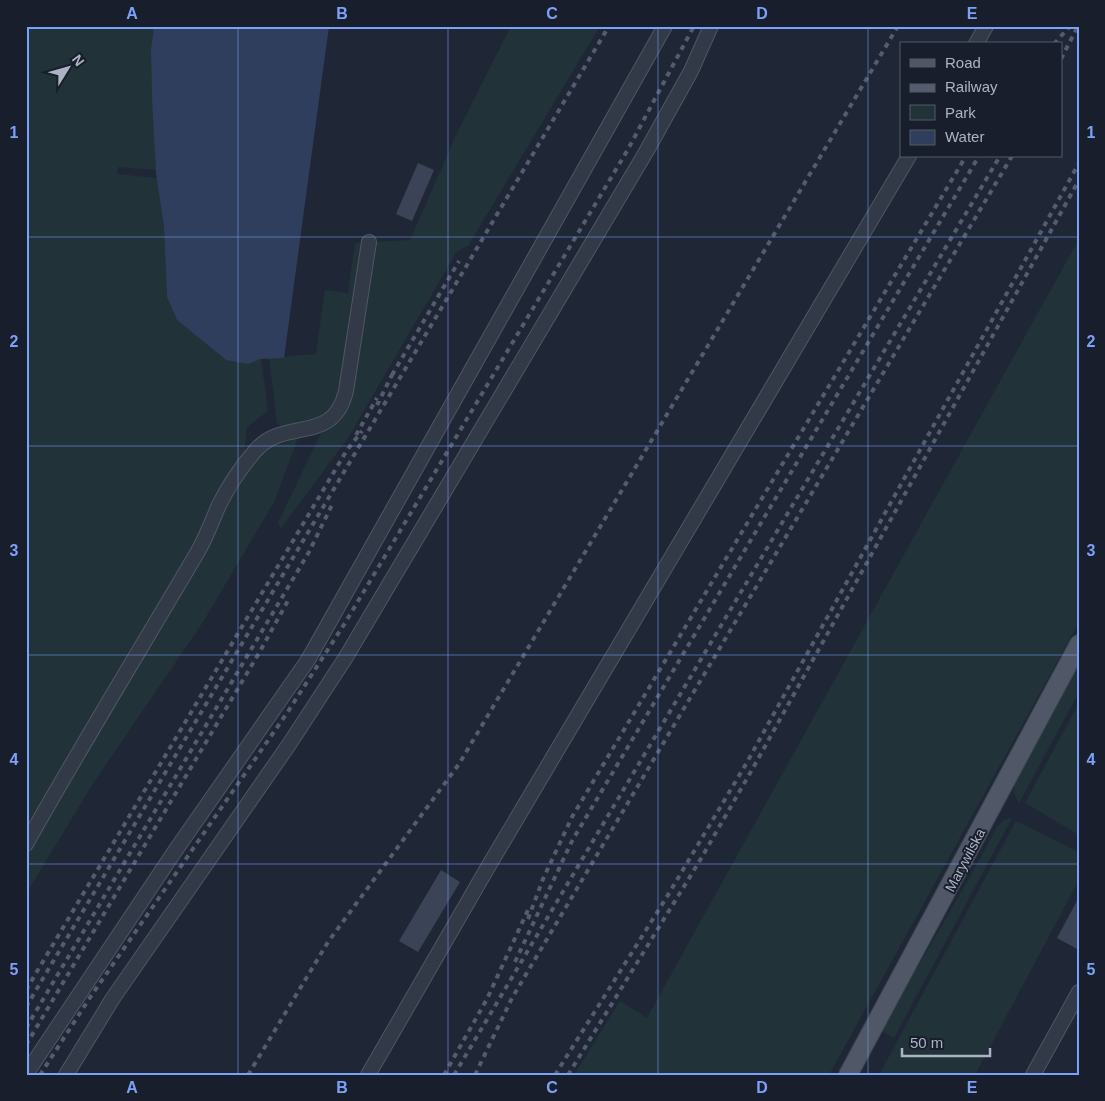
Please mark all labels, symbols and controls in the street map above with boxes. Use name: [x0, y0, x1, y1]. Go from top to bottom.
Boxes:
text: A: [126, 5, 138, 22]
text: B: [336, 5, 348, 22]
text: C: [546, 5, 558, 22]
text: D: [756, 5, 768, 22]
text: E: [967, 5, 978, 22]
north arrow: [42, 42, 92, 92]
legend: [900, 42, 1062, 158]
text: N: [69, 51, 88, 69]
text: Road: [945, 54, 981, 71]
text: Railway: [945, 78, 998, 95]
text: Park: [945, 104, 976, 121]
text: 1: [10, 124, 19, 141]
text: 1: [1087, 124, 1096, 141]
text: Water: [945, 128, 984, 145]
text: 2: [10, 333, 19, 350]
text: 2: [1087, 333, 1096, 350]
text: 3: [10, 542, 19, 559]
text: 3: [1087, 542, 1096, 559]
text: 4: [10, 751, 19, 768]
text: 4: [1087, 751, 1096, 768]
street label: Marywilska: [942, 825, 988, 894]
text: 5: [10, 961, 19, 978]
text: 5: [1087, 961, 1096, 978]
scale bar: [902, 1026, 990, 1058]
text: 50 m: [910, 1034, 943, 1051]
text: A: [126, 1079, 138, 1096]
text: B: [336, 1079, 348, 1096]
text: C: [546, 1079, 558, 1096]
text: D: [756, 1079, 768, 1096]
text: E: [967, 1079, 978, 1096]

